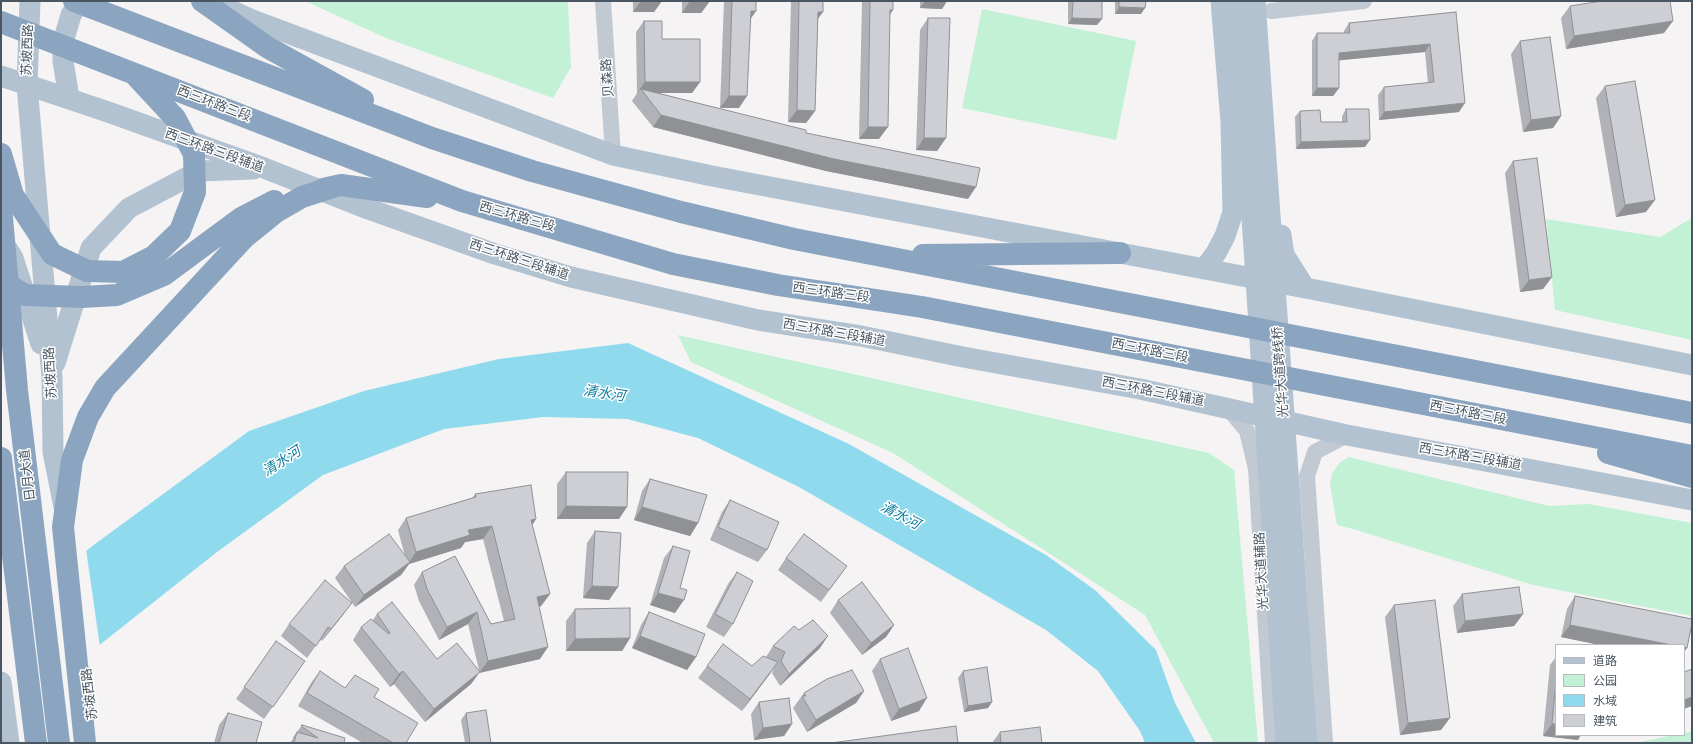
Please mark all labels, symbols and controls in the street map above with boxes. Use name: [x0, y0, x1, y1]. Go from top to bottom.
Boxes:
street label: 苏坡西路: [19, 24, 37, 76]
street label: 贝森路: [599, 58, 617, 98]
street label: 西三环路三段: [175, 83, 253, 125]
street label: 西三环路三段辅道: [162, 126, 266, 176]
street label: 西三环路三段: [477, 199, 557, 235]
street label: 西三环路三段辅道: [467, 237, 571, 283]
street label: 西三环路三段: [791, 280, 871, 306]
street label: 西三环路三段辅道: [781, 316, 887, 350]
street label: 光华大道跨线桥: [1270, 326, 1292, 418]
street label: 西三环路三段: [1110, 336, 1190, 366]
street label: 苏坡西路: [42, 347, 60, 399]
street label: 西三环路三段辅道: [1100, 374, 1206, 410]
water label: 清水河: [582, 383, 626, 405]
street label: 西三环路三段: [1428, 398, 1508, 428]
street label: 西三环路三段辅道: [1417, 440, 1523, 474]
water label: 清水河: [260, 444, 304, 480]
street label: 日月大道: [17, 448, 39, 502]
water label: 清水河: [878, 499, 922, 533]
street label: 光华大道辅路: [1252, 532, 1272, 610]
legend: [1555, 644, 1685, 736]
text: 道路: [1593, 653, 1617, 669]
street label: 苏坡西路: [79, 667, 101, 721]
text: 公园: [1593, 673, 1617, 689]
text: 水域: [1593, 693, 1617, 709]
text: 建筑: [1593, 713, 1617, 729]

